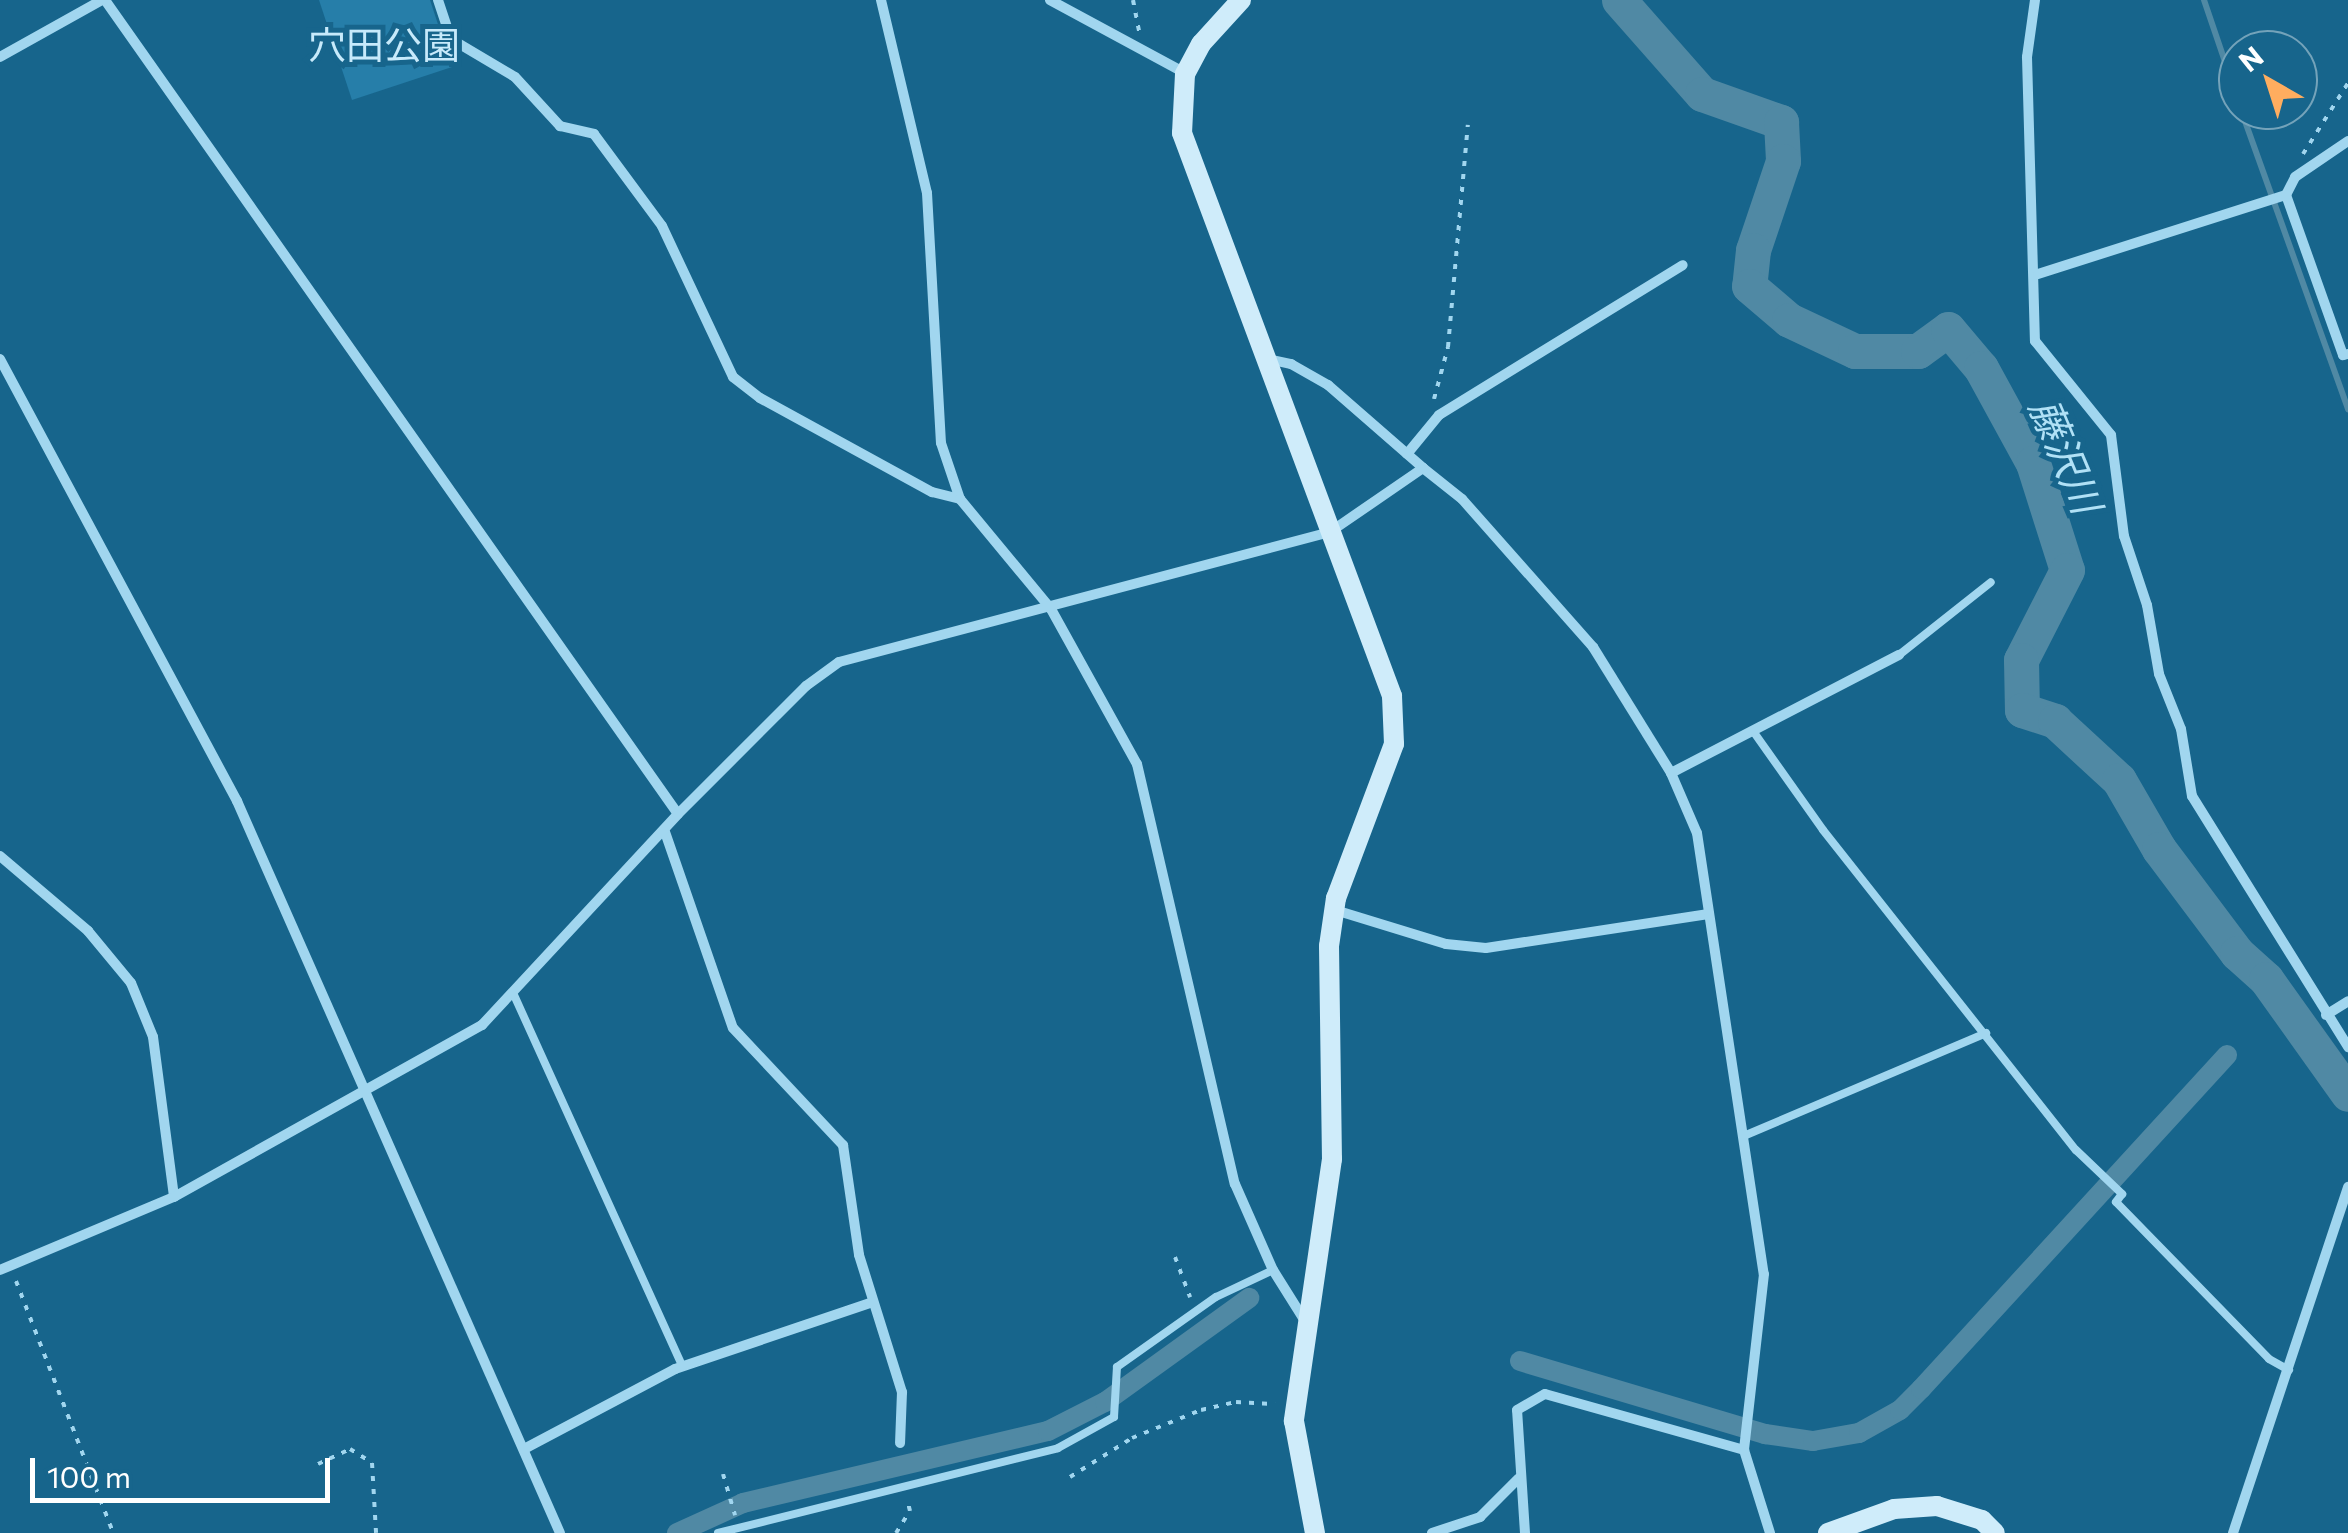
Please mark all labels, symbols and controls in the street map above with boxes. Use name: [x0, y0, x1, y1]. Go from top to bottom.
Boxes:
park label: 穴田公園: [308, 21, 460, 67]
north arrow: [2218, 30, 2318, 130]
text: N: [2232, 38, 2269, 78]
water label: 藤沢川: [2021, 390, 2113, 520]
scale bar: [35, 1438, 335, 1500]
text: 100 m: [47, 1457, 131, 1494]

